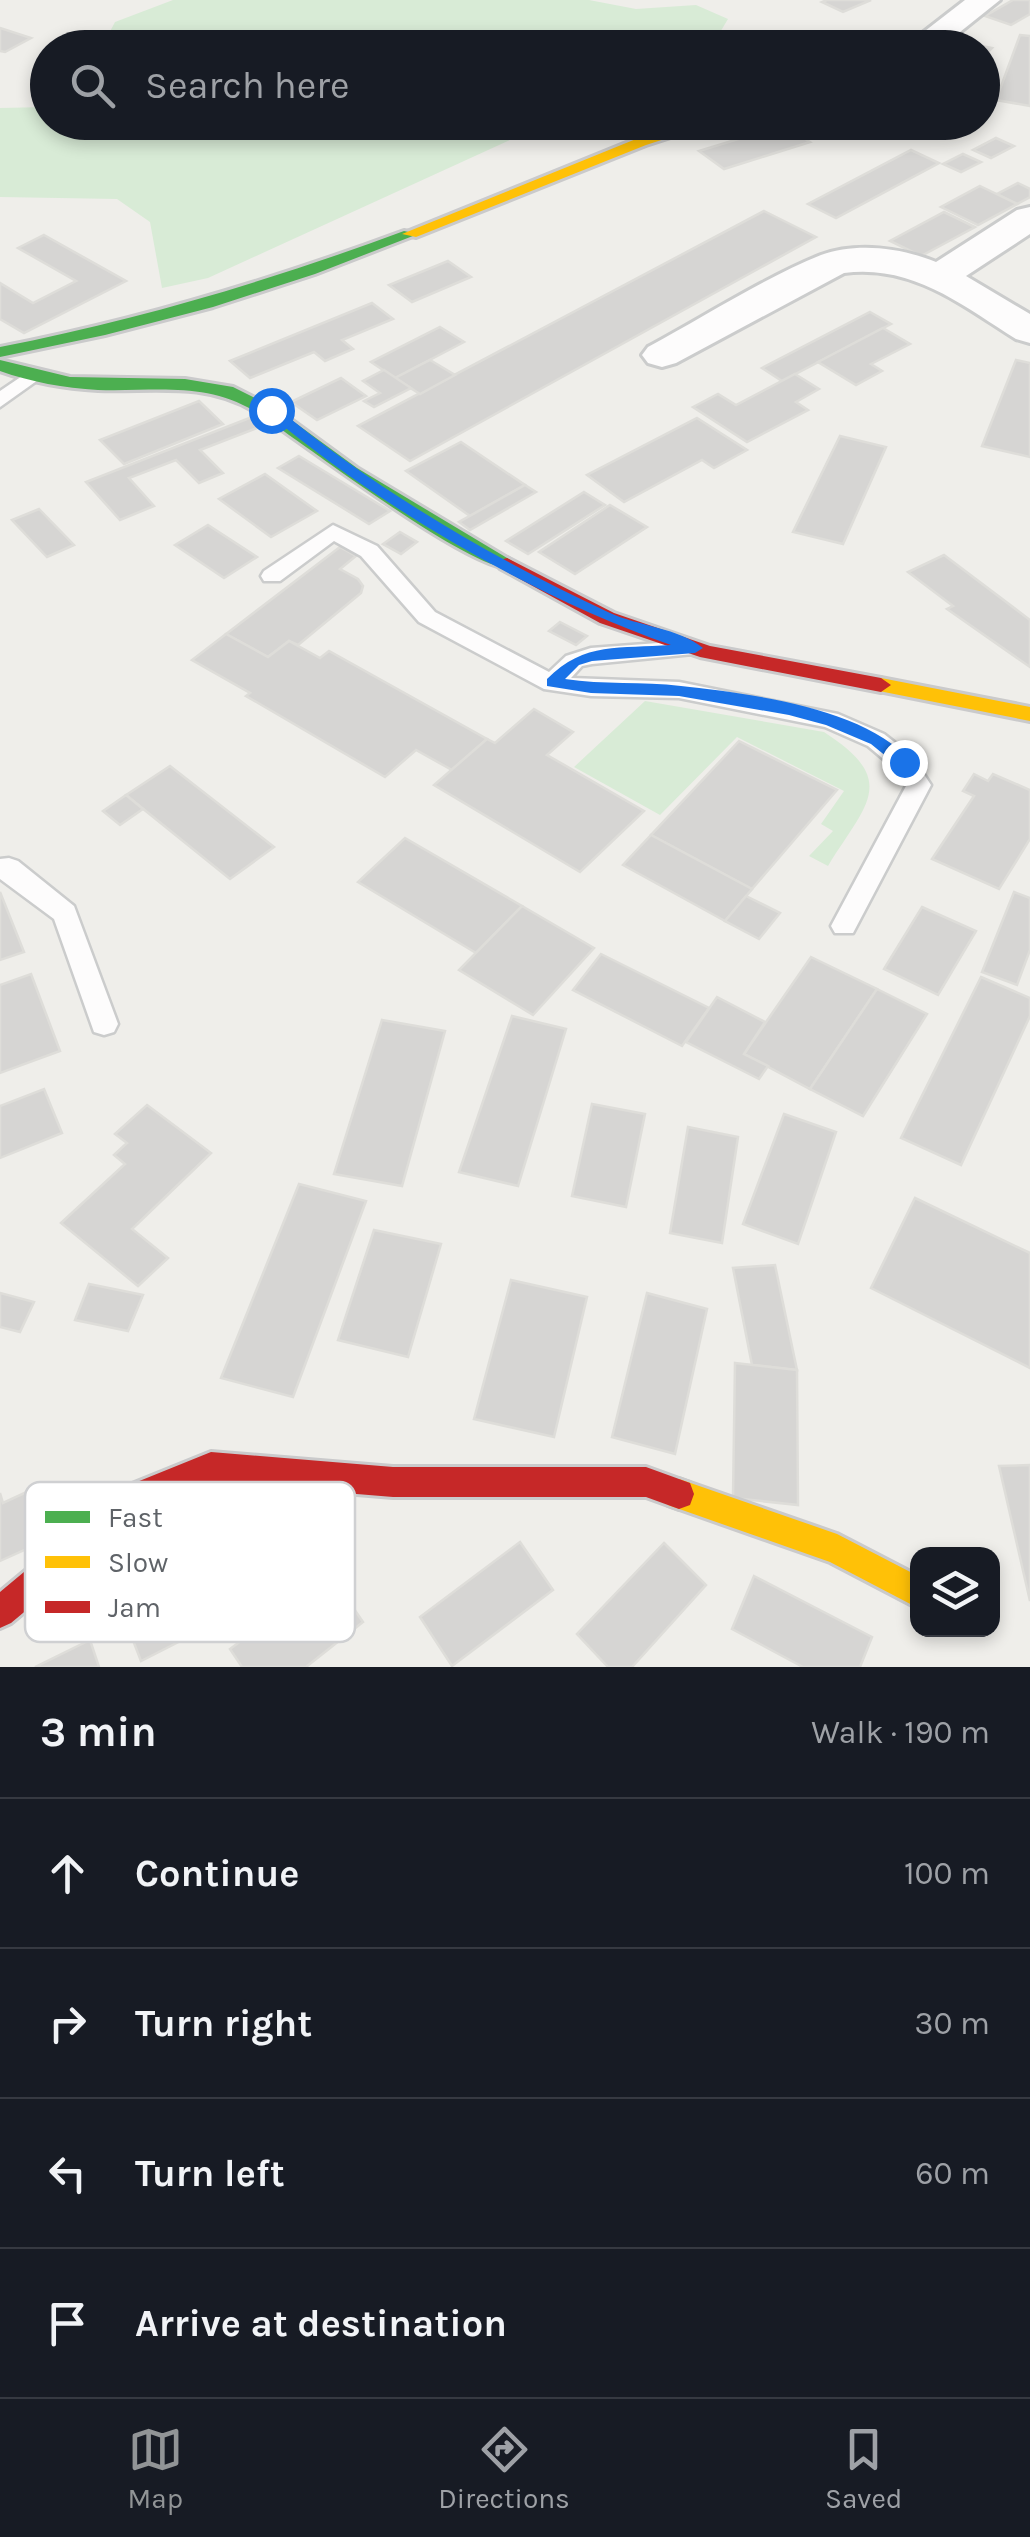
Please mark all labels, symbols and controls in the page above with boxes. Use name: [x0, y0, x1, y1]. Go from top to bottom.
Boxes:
search box: [30, 30, 1000, 140]
icon: search: [65, 58, 120, 113]
text: Search here: [145, 63, 349, 108]
route start: [249, 388, 295, 434]
route end: [882, 740, 928, 786]
legend: [25, 1482, 355, 1642]
text: Fast: [108, 1501, 163, 1534]
text: Slow: [108, 1546, 168, 1579]
map controls: [910, 1547, 1000, 1637]
button: layers: [910, 1547, 1000, 1637]
text: Jam: [108, 1591, 161, 1624]
text: 3 min: [40, 1707, 157, 1757]
text: Walk · 190 m: [811, 1714, 990, 1751]
icon: ahead: [40, 1846, 95, 1901]
text: Continue: [135, 1851, 299, 1896]
text: 100 m: [904, 1855, 990, 1892]
icon: right: [40, 1996, 95, 2051]
text: Turn right: [135, 2001, 312, 2046]
text: 30 m: [915, 2005, 990, 2042]
icon: left: [40, 2146, 95, 2201]
text: Turn left: [135, 2151, 285, 2196]
text: 60 m: [915, 2155, 990, 2192]
icon: arrive: [40, 2296, 95, 2351]
text: Arrive at destination: [135, 2301, 507, 2346]
tab: Map: [128, 2422, 183, 2515]
tab: Directions: [438, 2422, 570, 2515]
tab: Saved: [825, 2422, 902, 2515]

